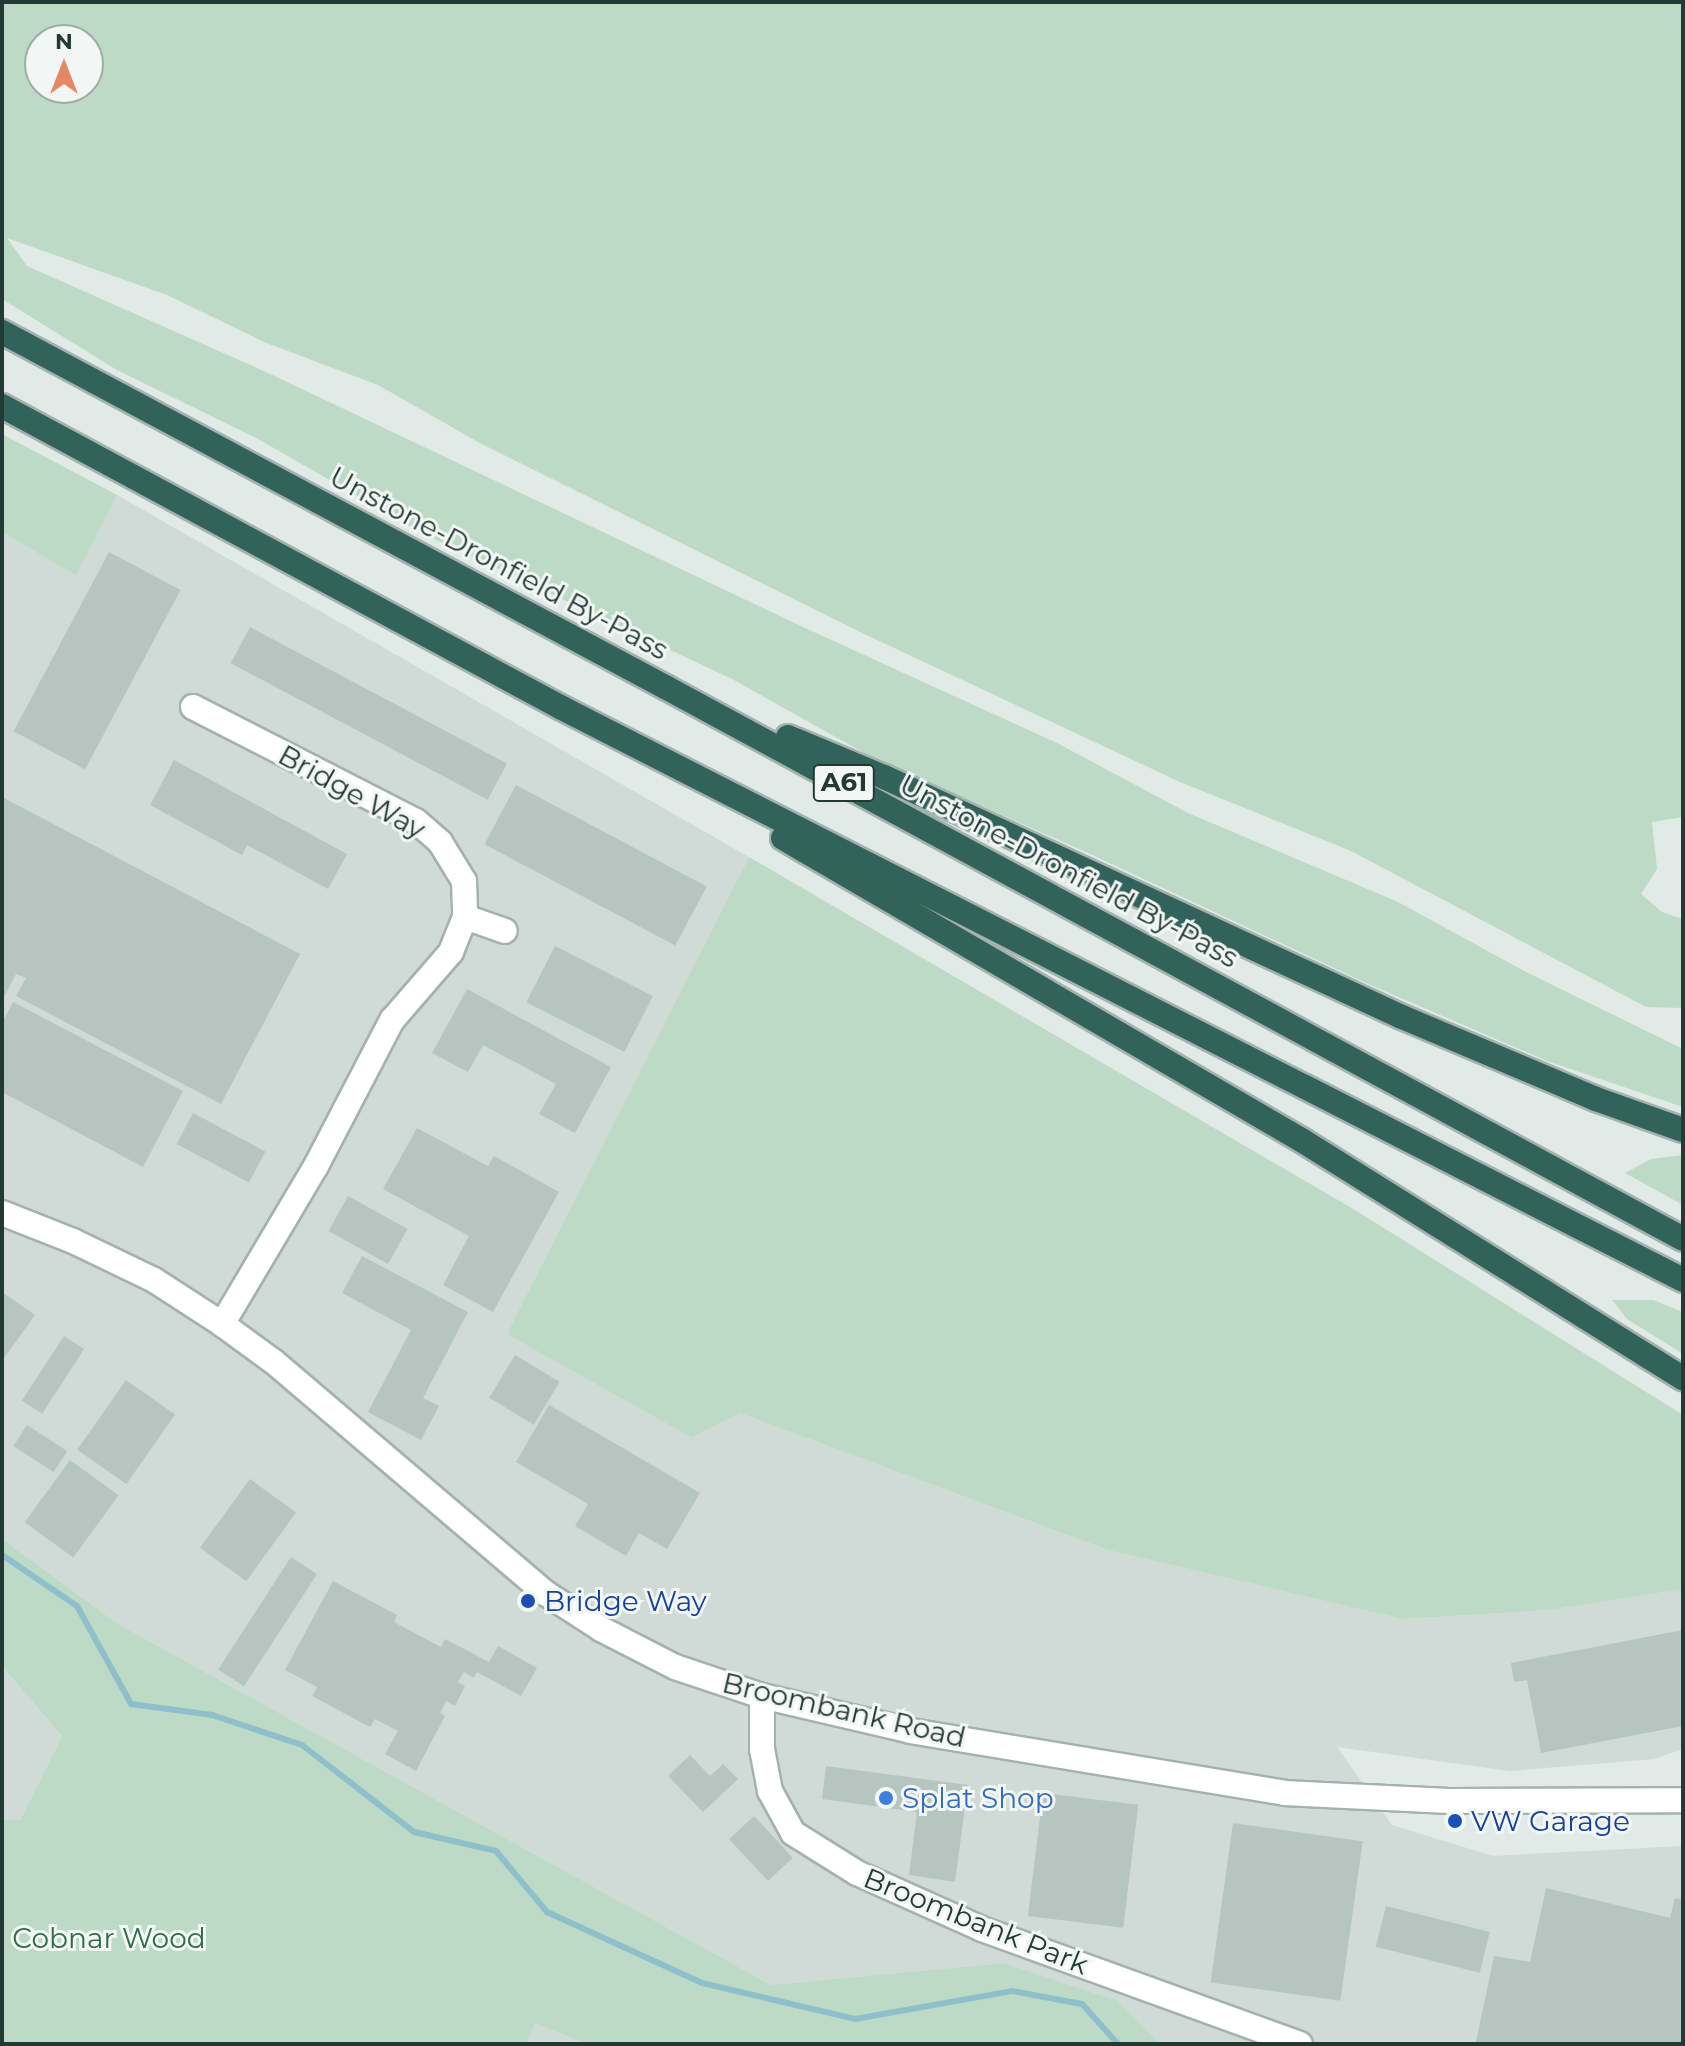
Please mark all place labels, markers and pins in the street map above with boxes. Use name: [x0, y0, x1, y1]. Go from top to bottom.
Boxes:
place label: Bridge Way: [544, 1584, 707, 1618]
marker: Bridge Way: [519, 1592, 537, 1610]
place label: Splat Shop: [902, 1781, 1054, 1815]
marker: Splat Shop: [877, 1789, 895, 1807]
place label: VW Garage: [1471, 1804, 1630, 1838]
marker: VW Garage: [1446, 1812, 1464, 1830]

